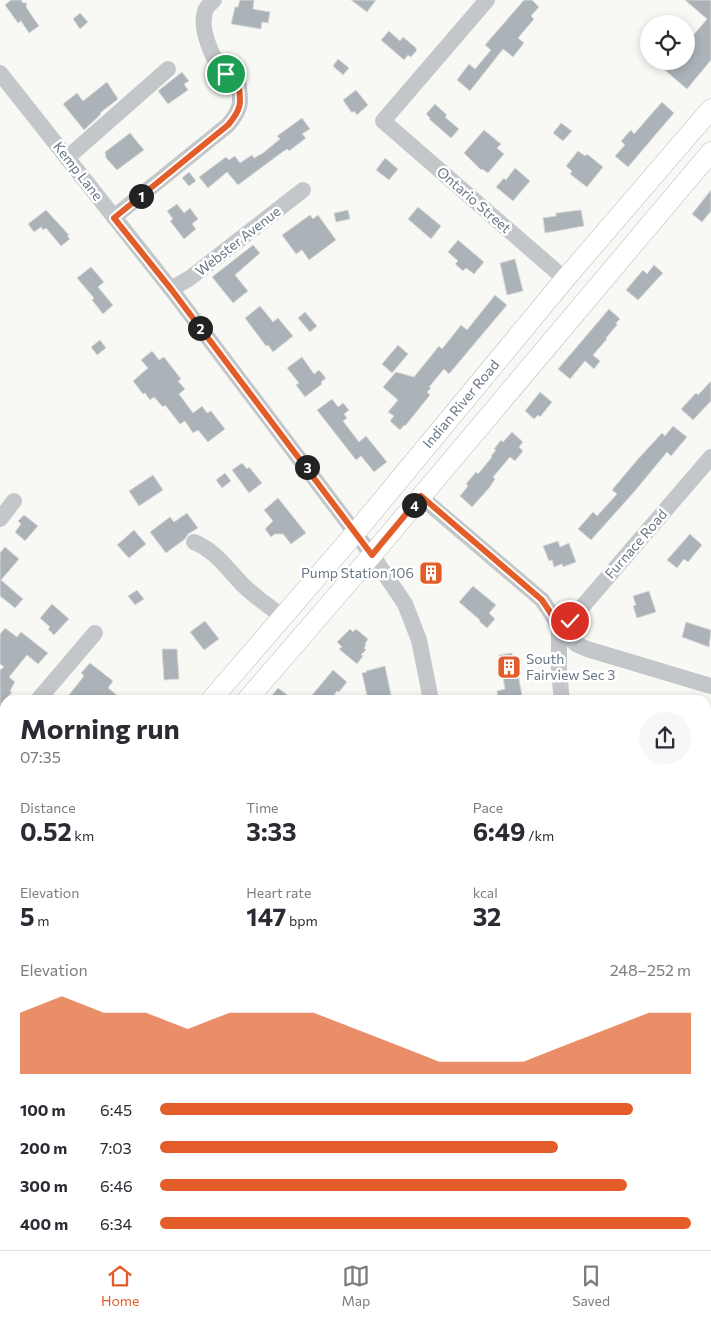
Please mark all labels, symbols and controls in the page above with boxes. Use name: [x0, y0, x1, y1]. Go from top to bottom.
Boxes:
map controls: [640, 15, 695, 70]
button: locate: [640, 15, 695, 70]
pin: [205, 53, 247, 95]
icon: arrive: [212, 60, 240, 88]
street label: Kemp Lane: [50, 138, 107, 204]
street label: Ontario Street: [434, 163, 515, 236]
pin: 1: [128, 184, 154, 208]
text: 1: [138, 188, 145, 205]
street label: Webster Avenue: [192, 202, 284, 279]
pin: 2: [188, 316, 212, 340]
text: 2: [197, 320, 204, 337]
street label: Indian River Road: [419, 356, 502, 451]
pin: 3: [294, 454, 320, 480]
text: 3: [303, 459, 312, 476]
pin: 4: [402, 492, 426, 518]
text: 4: [410, 497, 419, 514]
street label: Furnace Road: [601, 506, 670, 582]
building icon: Pump Station 106: [418, 560, 444, 586]
place label: Pump Station 106: [301, 564, 414, 581]
pin: [549, 600, 591, 642]
icon: check: [556, 607, 584, 635]
place label: South Fairview Sec 3: [526, 650, 615, 683]
building icon: South Fairview Sec 3: [496, 654, 522, 680]
text: Morning run: [20, 711, 180, 745]
button: share: [639, 712, 691, 764]
text: 07:35: [20, 747, 61, 766]
text: Distance: [20, 799, 76, 816]
text: Time: [246, 799, 279, 816]
text: Pace: [473, 799, 503, 816]
text: 0.52: [20, 816, 72, 846]
text: 3:33: [246, 816, 296, 846]
text: 6:49: [473, 816, 525, 846]
text: km: [72, 827, 94, 844]
text: /km: [525, 827, 554, 844]
text: Elevation: [20, 884, 79, 901]
text: Heart rate: [246, 884, 311, 901]
text: kcal: [473, 884, 498, 901]
text: 5: [20, 901, 35, 931]
text: 147: [246, 901, 286, 931]
text: 32: [473, 901, 501, 931]
text: m: [35, 912, 49, 929]
text: bpm: [286, 912, 318, 929]
text: Elevation: [20, 960, 88, 979]
text: 248–252 m: [610, 960, 691, 979]
text: 100 m: [20, 1100, 66, 1119]
text: 6:45: [100, 1100, 132, 1119]
text: 200 m: [20, 1138, 67, 1157]
text: 7:03: [100, 1138, 132, 1157]
text: 300 m: [20, 1176, 68, 1195]
text: 6:46: [100, 1176, 133, 1195]
text: 400 m: [20, 1214, 68, 1233]
text: 6:34: [100, 1214, 132, 1233]
tab: Home: [101, 1262, 139, 1309]
tab: Map: [341, 1262, 370, 1309]
tab: Saved: [572, 1262, 610, 1309]

